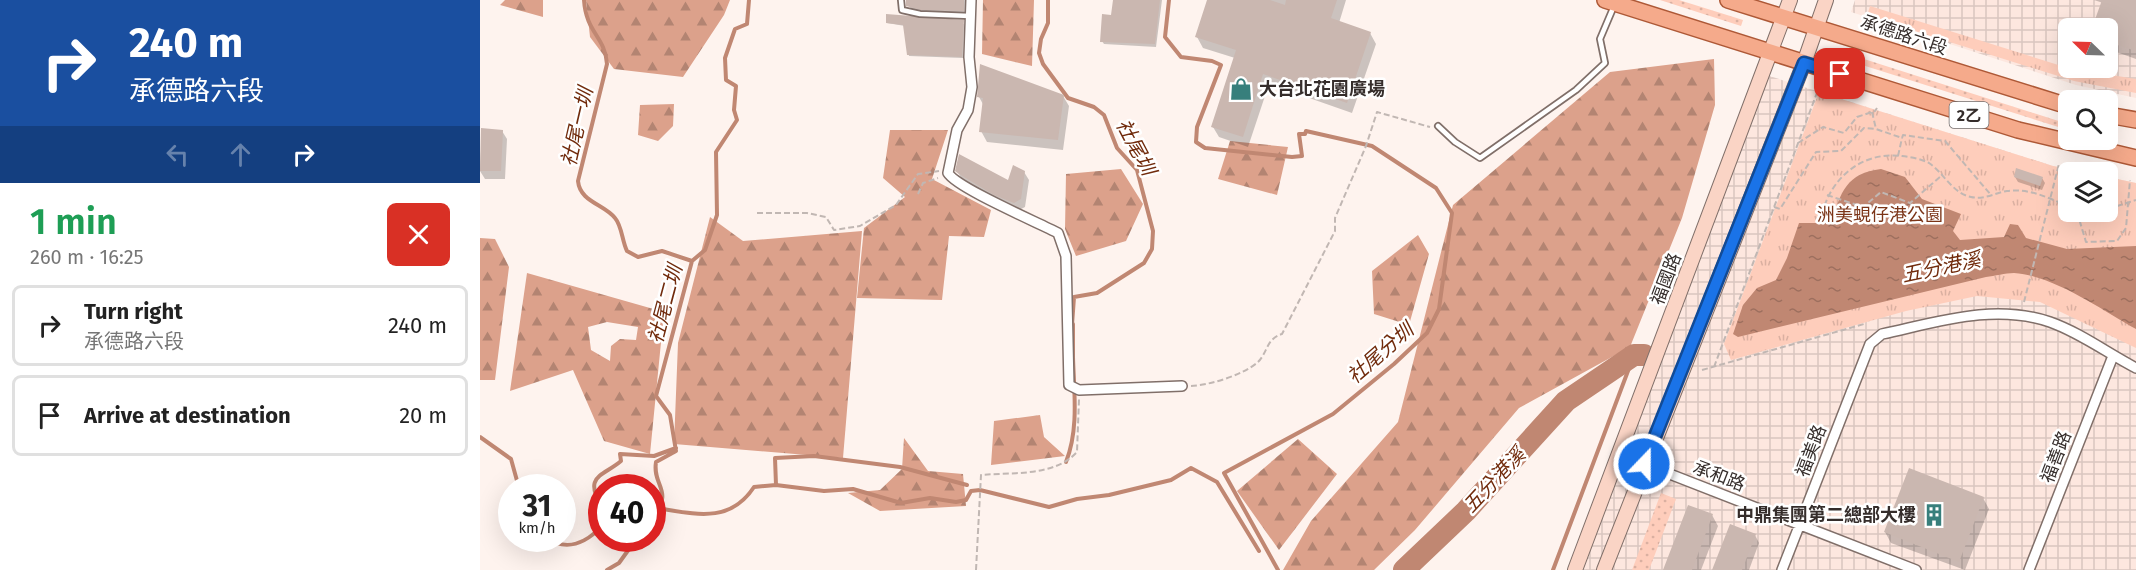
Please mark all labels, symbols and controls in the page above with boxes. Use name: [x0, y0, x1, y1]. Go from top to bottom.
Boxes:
street label: 承德路六段: [1858, 11, 1950, 59]
text: 240 m: [129, 18, 243, 68]
north arrow: [2058, 18, 2118, 78]
map controls: [2058, 18, 2118, 222]
icon: right: [30, 24, 108, 102]
pin: [1814, 48, 1865, 99]
icon: arrive: [1823, 57, 1856, 90]
text: 承德路六段: [129, 75, 264, 107]
shop icon: 大台北花園廣場: [1228, 76, 1254, 102]
place label: 大台北花園廣場: [1259, 78, 1385, 100]
water label: 社尾一圳: [556, 82, 598, 169]
button: search: [2058, 90, 2118, 150]
road number: 2乙: [1950, 102, 1988, 128]
water label: 社尾圳: [1111, 115, 1162, 182]
icon: left: [161, 138, 194, 171]
icon: ahead: [224, 138, 257, 171]
icon: right: [287, 138, 320, 171]
button: layers: [2058, 162, 2118, 222]
text: 1 min: [30, 200, 117, 244]
button: close: [387, 203, 450, 266]
park label: 洲美蜆仔港公園: [1817, 204, 1943, 226]
text: 260 m · 16:25: [30, 245, 144, 269]
water label: 五分港溪: [1899, 246, 1986, 287]
street label: 福國路: [1646, 250, 1686, 308]
water label: 社尾二圳: [643, 259, 688, 346]
text: Turn right: [84, 298, 183, 325]
icon: right: [33, 309, 66, 342]
text: 240 m: [388, 312, 447, 339]
water label: 社尾分圳: [1342, 316, 1420, 388]
text: 承德路六段: [84, 329, 184, 353]
icon: arrive: [33, 399, 66, 432]
text: Arrive at destination: [84, 402, 291, 429]
text: 20 m: [399, 402, 447, 429]
street label: 福美路: [1791, 422, 1831, 480]
street label: 福善路: [2036, 428, 2076, 486]
position arrow: [1612, 432, 1676, 496]
water label: 五分港溪: [1458, 440, 1532, 517]
street label: 承和路: [1690, 456, 1748, 496]
speed limit sign: 40: [588, 474, 666, 552]
text: 31: [523, 488, 551, 524]
building icon: 中鼎集團第二總部大樓: [1921, 502, 1947, 528]
place label: 中鼎集團第二總部大樓: [1736, 504, 1916, 526]
text: km/h: [518, 519, 556, 537]

